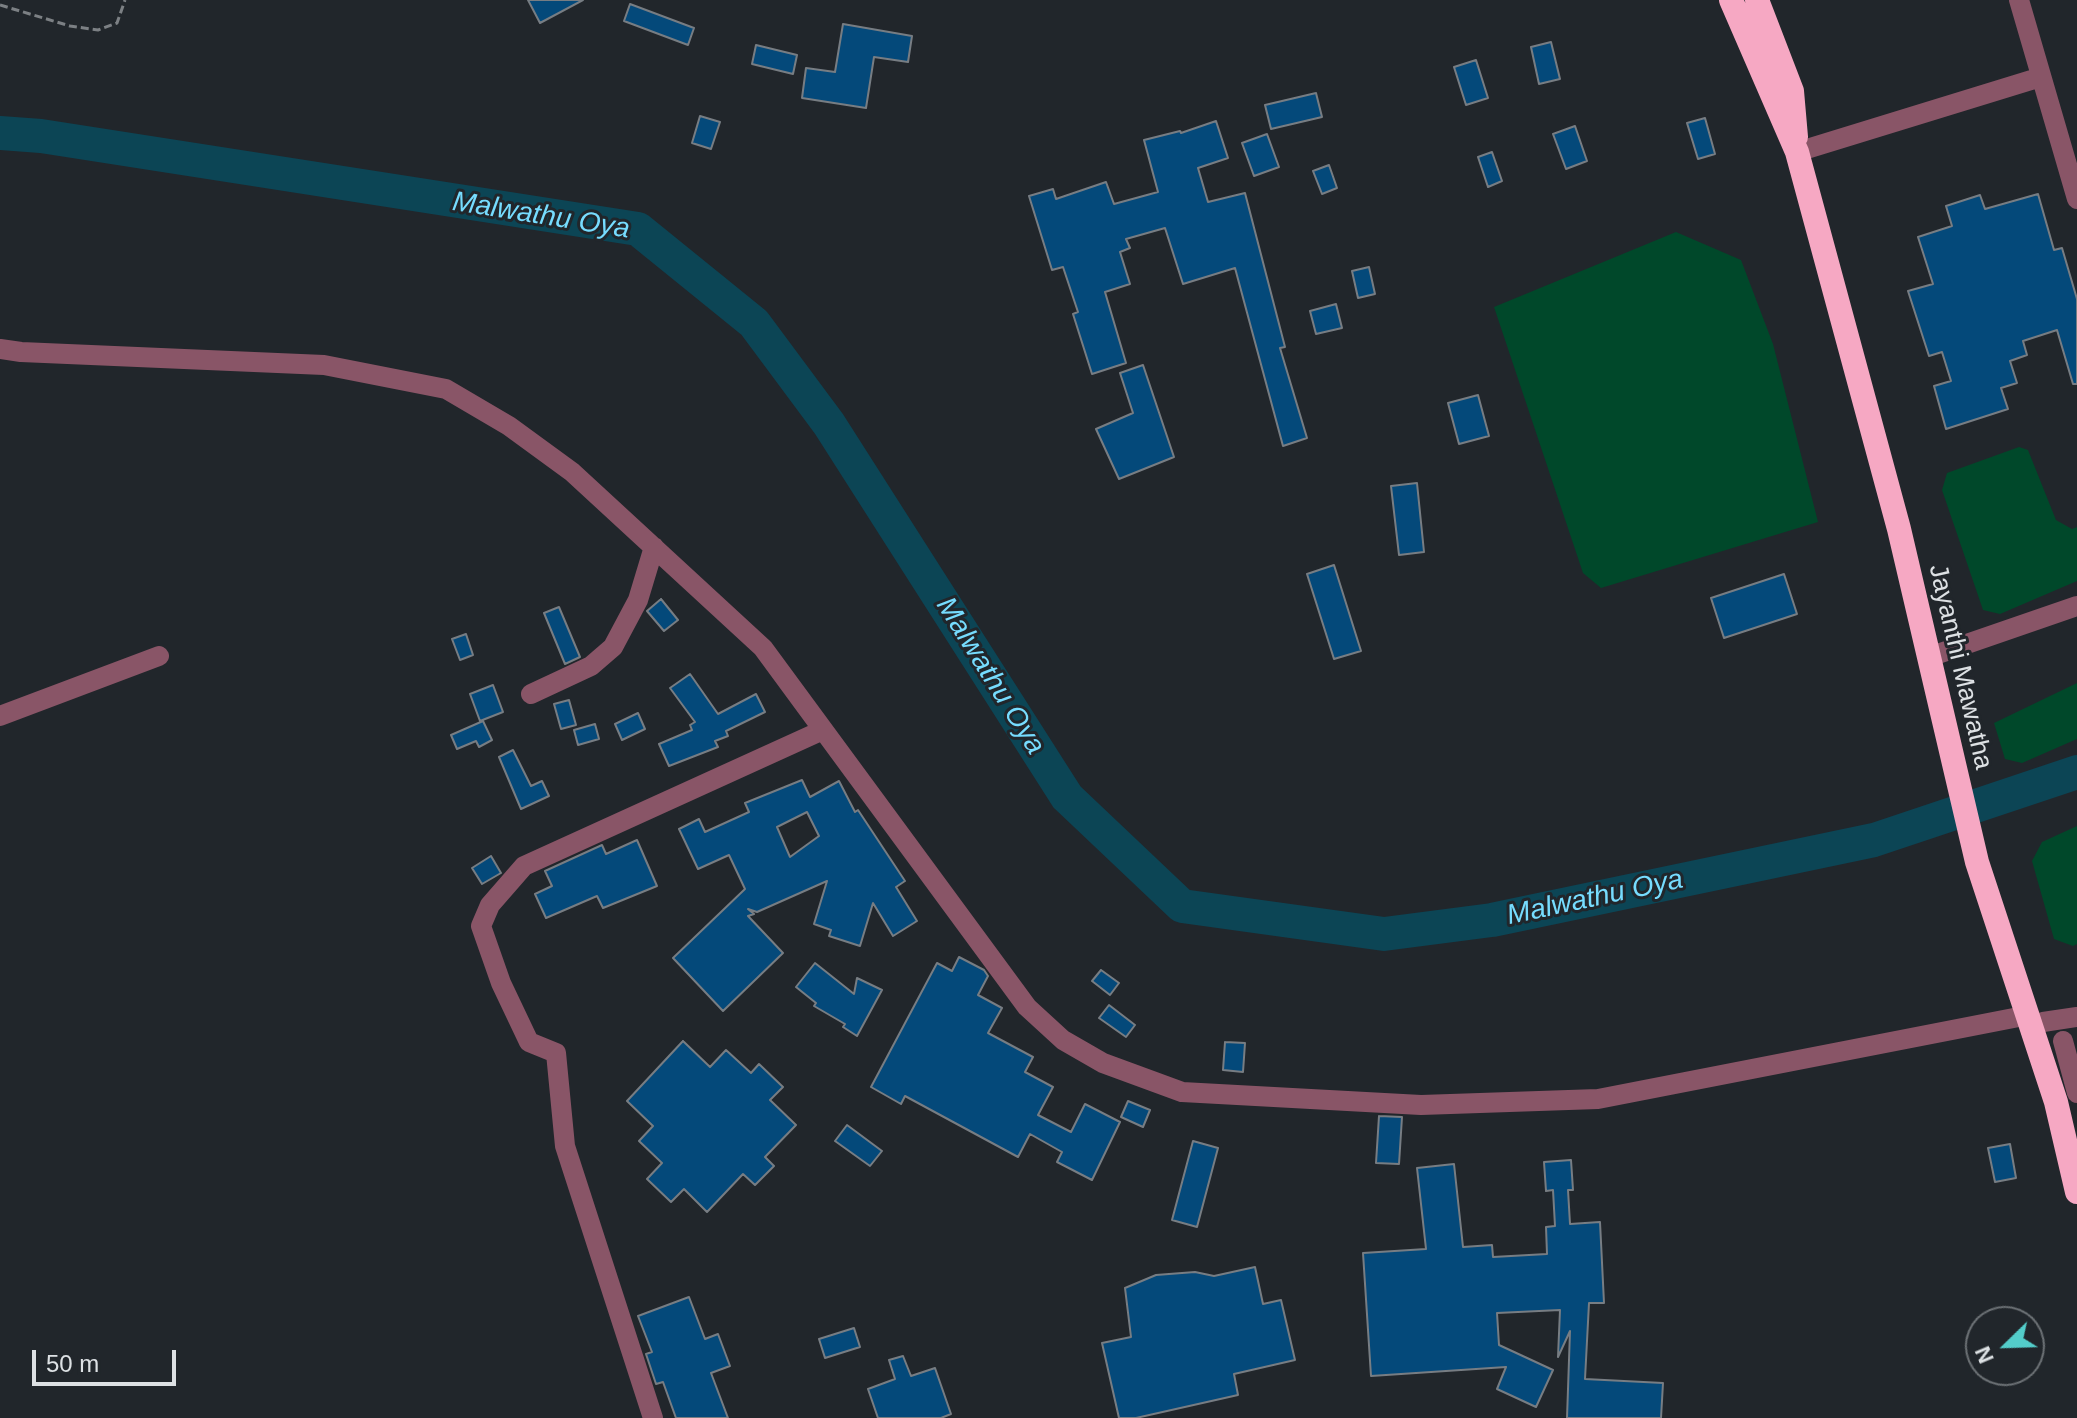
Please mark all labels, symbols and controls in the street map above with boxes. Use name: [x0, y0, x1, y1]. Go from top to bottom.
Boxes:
water label: Malwathu Oya: [450, 185, 632, 247]
street label: Jayanthi Mawatha: [1921, 561, 1999, 773]
water label: Malwathu Oya: [928, 591, 1052, 761]
water label: Malwathu Oya: [1504, 863, 1686, 933]
north arrow: [1965, 1306, 2045, 1386]
scale bar: [36, 1334, 180, 1384]
text: N: [1970, 1343, 1999, 1367]
text: 50 m: [46, 1350, 99, 1377]

